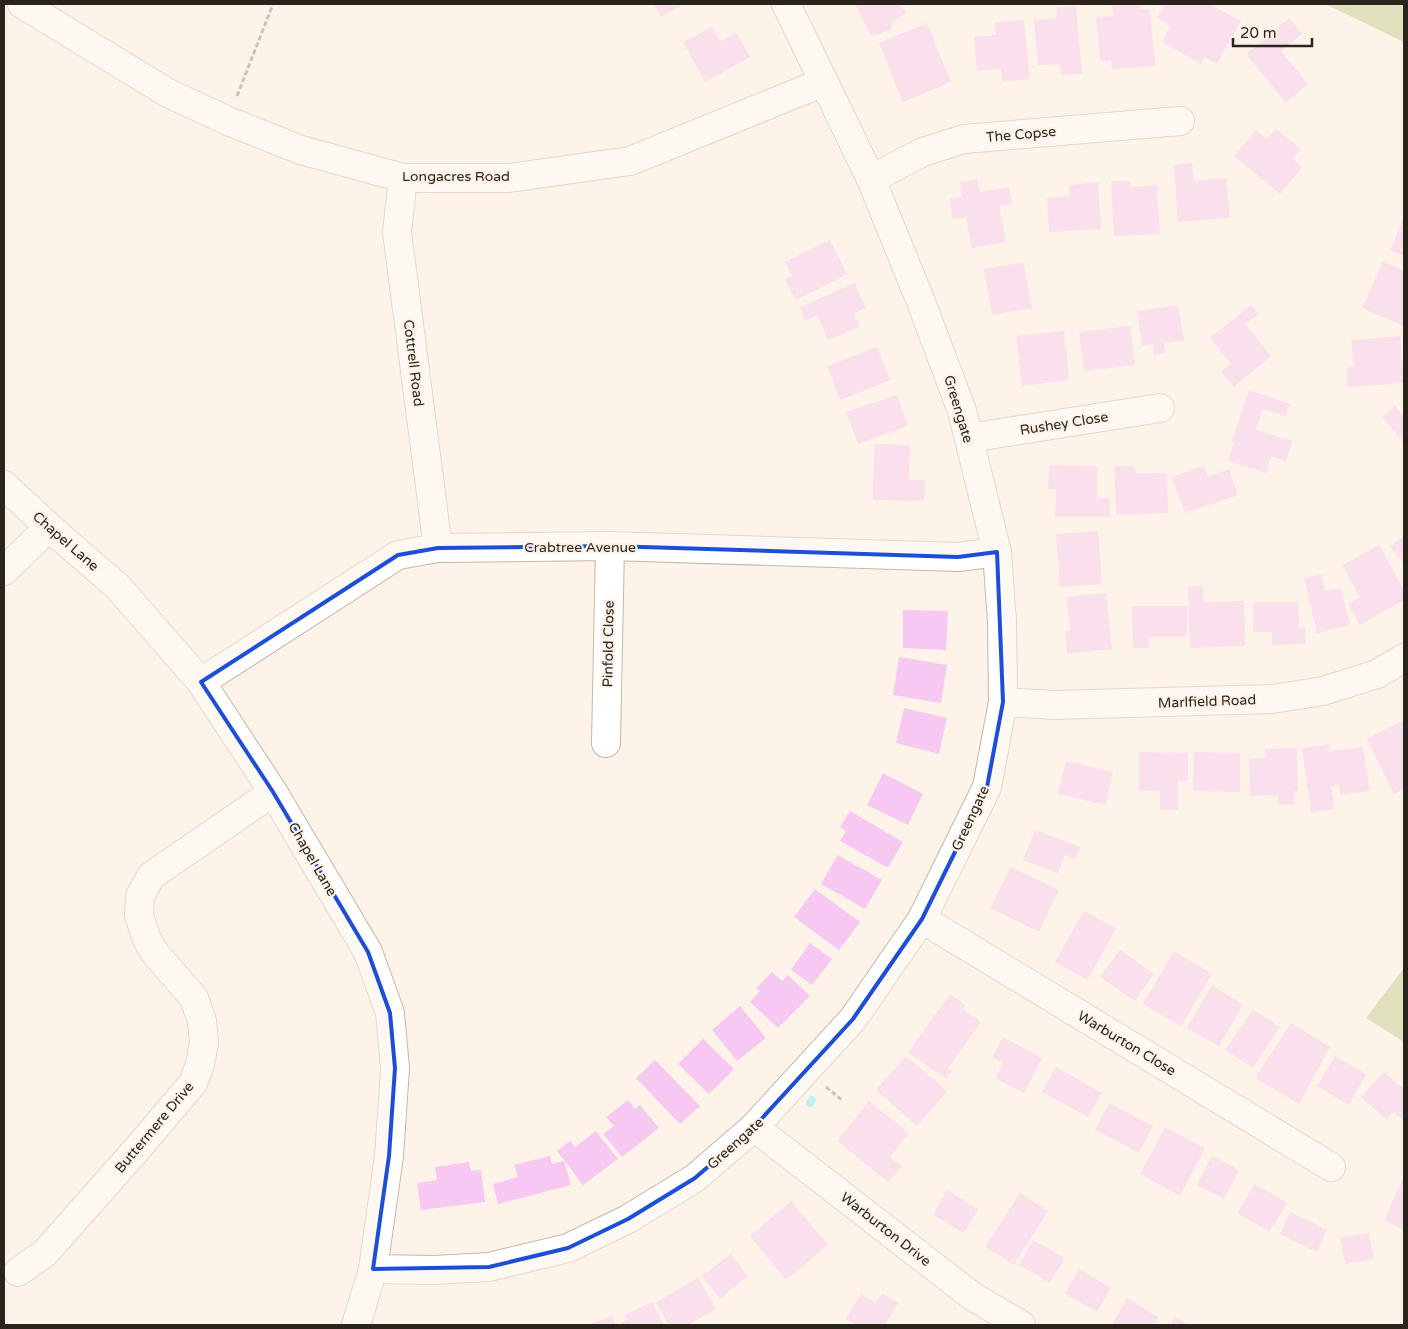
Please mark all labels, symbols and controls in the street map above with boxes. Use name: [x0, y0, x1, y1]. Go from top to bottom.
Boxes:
scale bar: [1233, 15, 1312, 47]
text: 20 m: [1240, 24, 1277, 42]
street label: The Copse: [985, 123, 1057, 146]
street label: Longacres Road: [402, 168, 510, 185]
street label: Cottrell Road: [400, 319, 427, 408]
street label: Greengate: [940, 373, 977, 445]
street label: Rushey Close: [1019, 408, 1109, 439]
street label: Chapel Lane: [29, 508, 102, 575]
street label: Crabtree Avenue: [524, 539, 636, 556]
street label: Pinfold Close: [599, 600, 618, 688]
street label: Marlfield Road: [1158, 691, 1256, 712]
street label: Greengate: [948, 783, 993, 853]
street label: Chapel Lane: [285, 819, 341, 899]
street label: Warburton Close: [1074, 1007, 1179, 1080]
street label: Buttermere Drive: [111, 1078, 198, 1176]
street label: Greengate: [704, 1114, 767, 1173]
street label: Warburton Drive: [837, 1189, 934, 1270]

